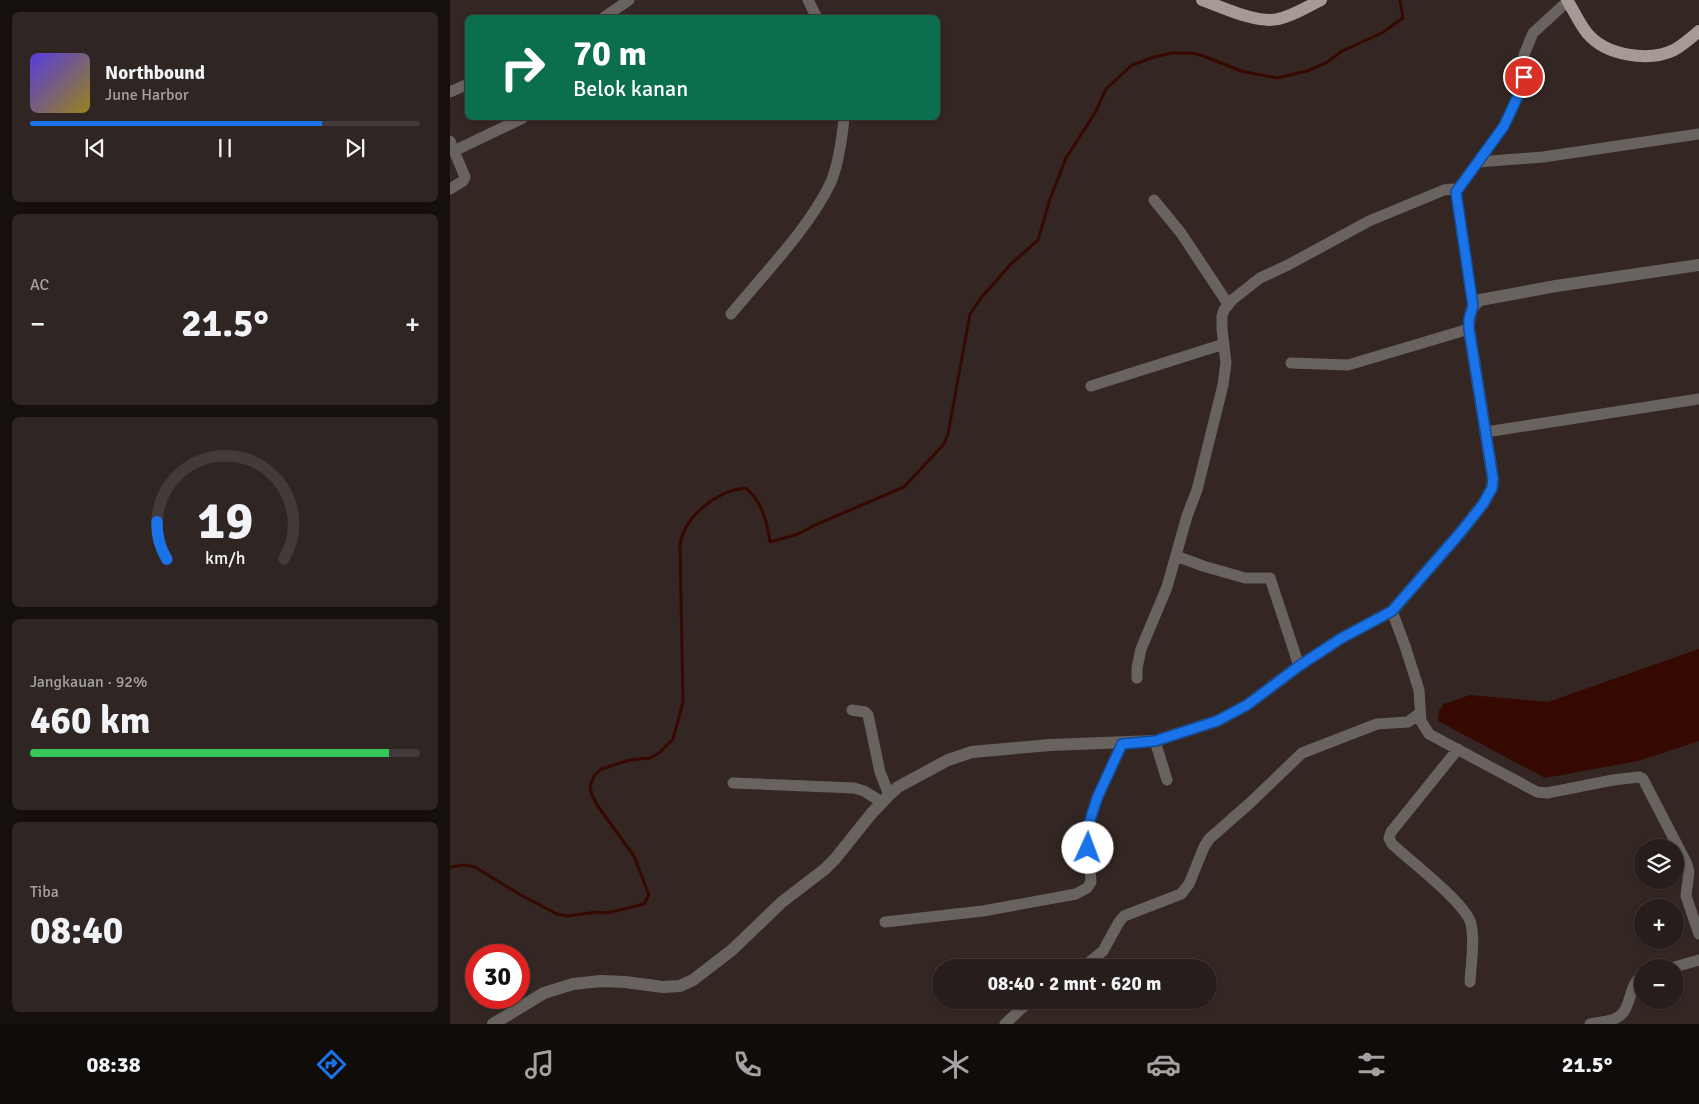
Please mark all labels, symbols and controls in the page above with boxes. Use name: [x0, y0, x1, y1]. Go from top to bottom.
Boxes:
text: 70 m: [573, 32, 647, 75]
icon: right: [490, 35, 555, 100]
pin: [1503, 56, 1545, 98]
text: Northbound: [105, 61, 205, 85]
icon: arrive: [1510, 63, 1538, 91]
text: Belok kanan: [573, 75, 688, 102]
text: June Harbor: [105, 85, 189, 105]
icon: previous: [81, 134, 109, 162]
icon: pause: [211, 134, 239, 162]
icon: next: [341, 134, 369, 162]
text: AC: [30, 275, 49, 295]
text: 21.5°: [181, 300, 269, 347]
text: −: [30, 307, 45, 341]
text: +: [405, 307, 420, 341]
text: 19: [197, 489, 253, 553]
text: km/h: [205, 547, 245, 569]
text: Jangkauan · 92%: [30, 672, 147, 692]
text: 460 km: [30, 697, 151, 744]
position arrow: [1061, 821, 1113, 873]
map controls: [1634, 839, 1684, 1009]
button: layers: [1634, 839, 1684, 889]
text: Tiba: [30, 882, 59, 902]
button: +: [1634, 899, 1684, 949]
text: 08:40: [30, 907, 123, 954]
speed limit sign: 30: [465, 944, 530, 1009]
button: −: [1634, 959, 1684, 1009]
text: 08:40 · 2 mnt · 620 m: [988, 972, 1161, 996]
icon: directions: [314, 1047, 349, 1082]
icon: music: [522, 1047, 557, 1082]
icon: phone: [730, 1047, 765, 1082]
icon: climate: [938, 1047, 973, 1082]
icon: car: [1146, 1047, 1181, 1082]
icon: filters: [1354, 1047, 1389, 1082]
text: 08:38: [87, 1051, 141, 1078]
text: 21.5°: [1562, 1051, 1612, 1078]

